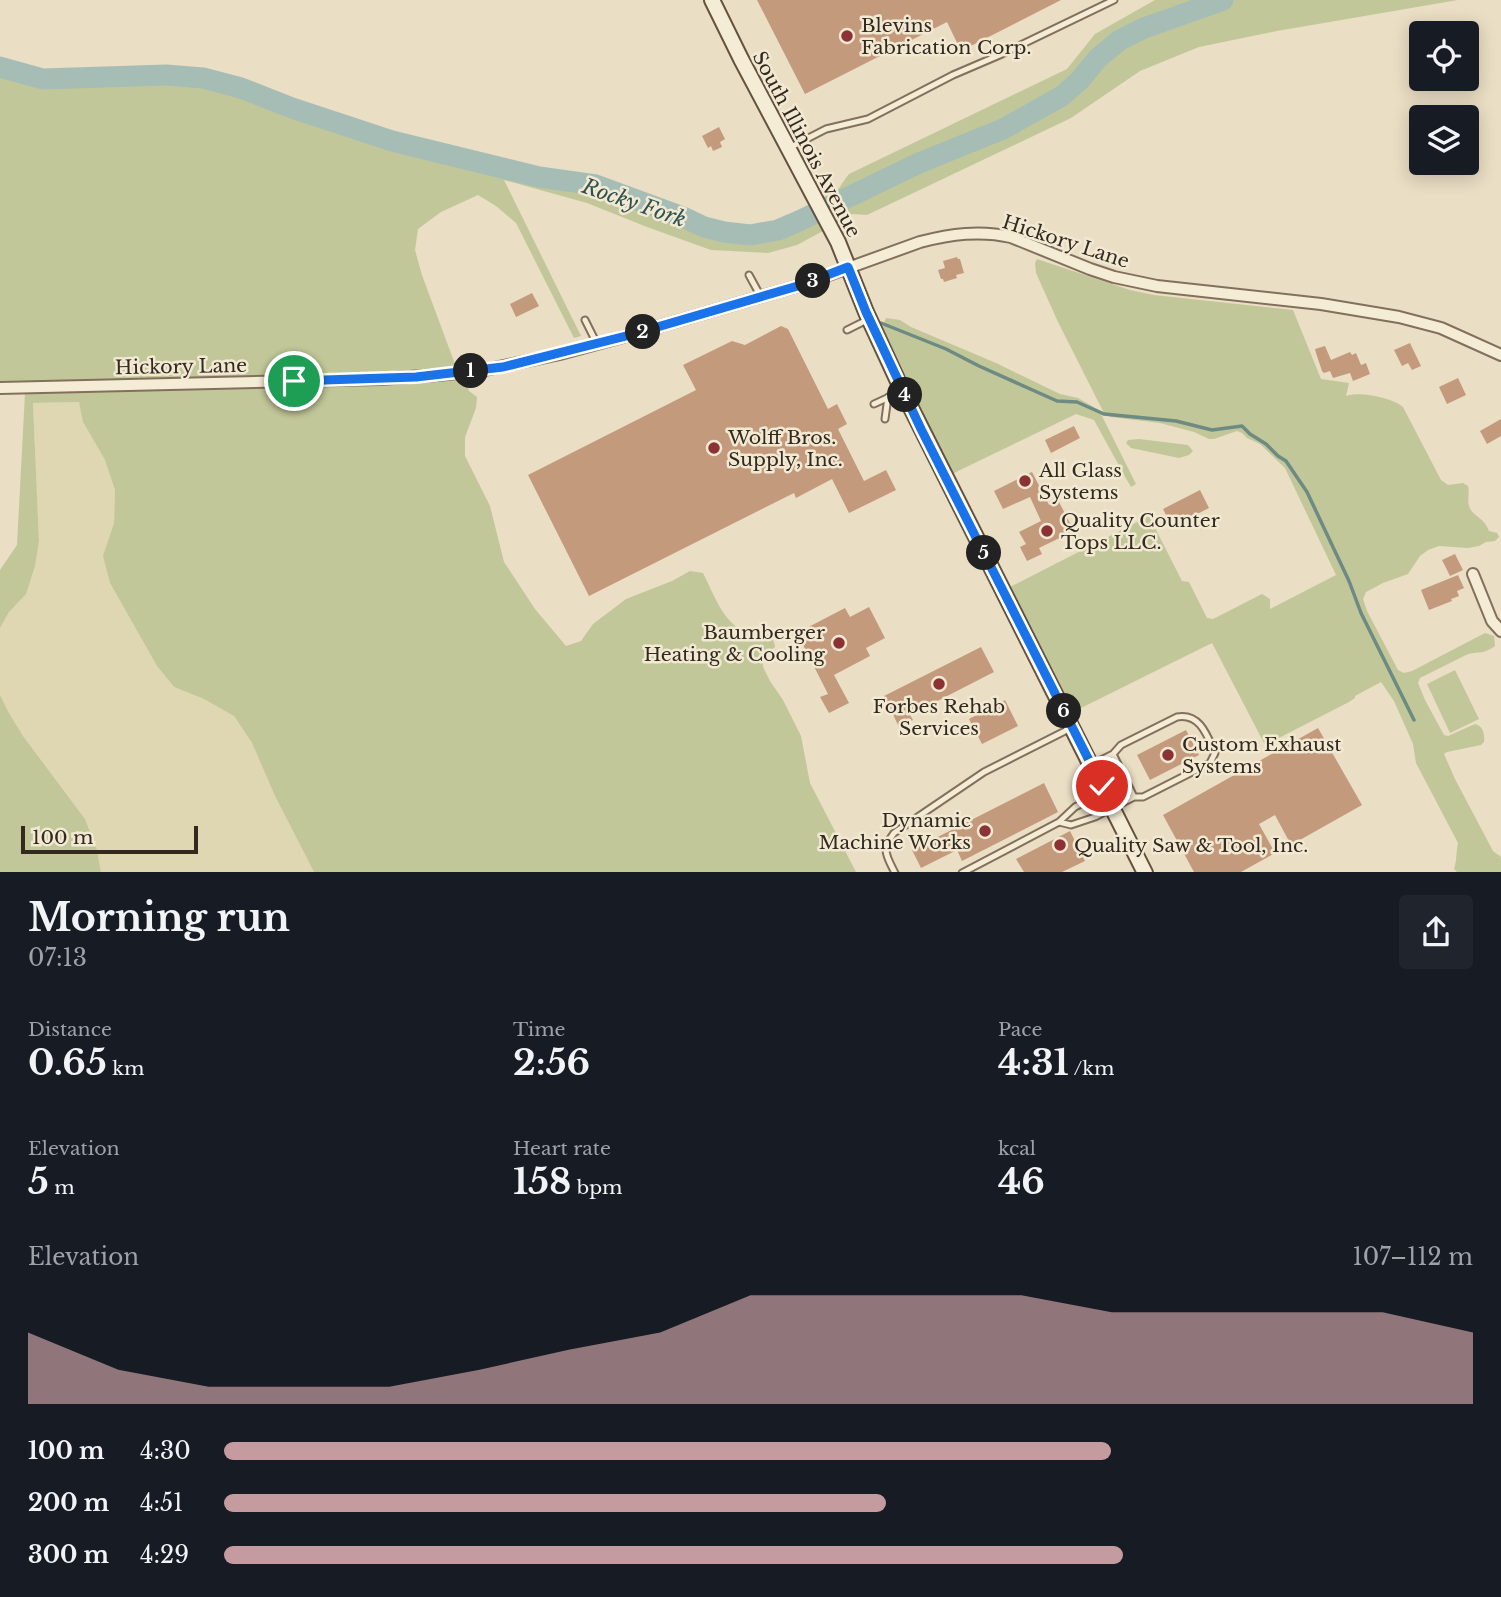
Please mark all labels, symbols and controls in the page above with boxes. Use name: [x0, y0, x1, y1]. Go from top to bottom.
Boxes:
place label: Blevins Fabrication Corp.: [861, 14, 1032, 59]
map controls: [1409, 21, 1479, 175]
button: locate: [1409, 21, 1479, 91]
marker: Blevins Fabrication Corp.: [839, 28, 855, 44]
street label: South Illinois Avenue: [748, 47, 865, 241]
button: layers: [1409, 105, 1479, 175]
water label: Rocky Fork: [578, 173, 689, 233]
street label: Hickory Lane: [999, 210, 1132, 273]
pin: 3: [796, 264, 830, 298]
text: 3: [806, 269, 819, 292]
pin: 2: [626, 314, 660, 350]
text: 2: [636, 320, 649, 343]
pin: [264, 351, 324, 411]
street label: Hickory Lane: [115, 354, 247, 379]
pin: 1: [454, 354, 489, 388]
text: 1: [466, 359, 475, 382]
icon: arrive: [275, 362, 313, 400]
pin: 4: [888, 378, 922, 412]
text: 4: [898, 383, 911, 406]
place label: Wolff Bros. Supply, Inc.: [727, 426, 843, 471]
marker: Wolff Bros. Supply, Inc.: [706, 440, 722, 456]
place label: All Glass Systems: [1038, 459, 1122, 504]
marker: All Glass Systems: [1017, 473, 1033, 489]
place label: Quality Counter Tops LLC.: [1061, 509, 1220, 554]
marker: Quality Counter Tops LLC.: [1039, 523, 1055, 539]
pin: 5: [967, 536, 1002, 570]
text: 5: [978, 541, 989, 564]
place label: Baumberger Heating & Cooling: [644, 621, 826, 666]
marker: Baumberger Heating & Cooling: [831, 635, 847, 651]
marker: Forbes Rehab Services: [931, 676, 947, 692]
pin: 6: [1046, 694, 1082, 728]
place label: Forbes Rehab Services: [873, 695, 1005, 740]
text: 6: [1057, 699, 1070, 722]
place label: Custom Exhaust Systems: [1182, 733, 1342, 778]
marker: Custom Exhaust Systems: [1160, 747, 1176, 763]
pin: [1072, 756, 1132, 816]
icon: check: [1083, 767, 1121, 805]
place label: Dynamic Machine Works: [819, 809, 971, 854]
marker: Dynamic Machine Works: [977, 823, 993, 839]
scale bar: [21, 824, 198, 855]
text: 100 m: [32, 826, 93, 849]
place label: Quality Saw & Tool, Inc.: [1074, 834, 1308, 857]
marker: Quality Saw & Tool, Inc.: [1052, 837, 1068, 853]
text: Morning run: [28, 894, 290, 941]
button: share: [1399, 895, 1473, 969]
text: 07:13: [28, 944, 87, 972]
text: Distance: [28, 1018, 112, 1041]
text: Time: [513, 1018, 565, 1041]
text: Pace: [998, 1018, 1042, 1041]
text: 0.65: [28, 1041, 107, 1084]
text: 2:56: [513, 1041, 590, 1084]
text: 4:31: [998, 1041, 1069, 1084]
text: km: [107, 1057, 144, 1080]
text: /km: [1069, 1057, 1114, 1080]
text: Elevation: [28, 1137, 120, 1160]
text: Heart rate: [513, 1137, 611, 1160]
text: kcal: [998, 1137, 1036, 1160]
text: 5: [28, 1160, 49, 1203]
text: 158: [513, 1160, 571, 1203]
text: 46: [998, 1160, 1045, 1203]
text: m: [49, 1176, 75, 1199]
text: bpm: [571, 1176, 622, 1199]
text: Elevation: [28, 1243, 139, 1271]
text: 107–112 m: [1353, 1243, 1473, 1271]
text: 100 m: [28, 1437, 104, 1465]
text: 4:30: [140, 1437, 191, 1465]
text: 200 m: [28, 1489, 109, 1517]
text: 4:51: [140, 1489, 183, 1517]
text: 300 m: [28, 1541, 109, 1569]
text: 4:29: [140, 1541, 189, 1569]

